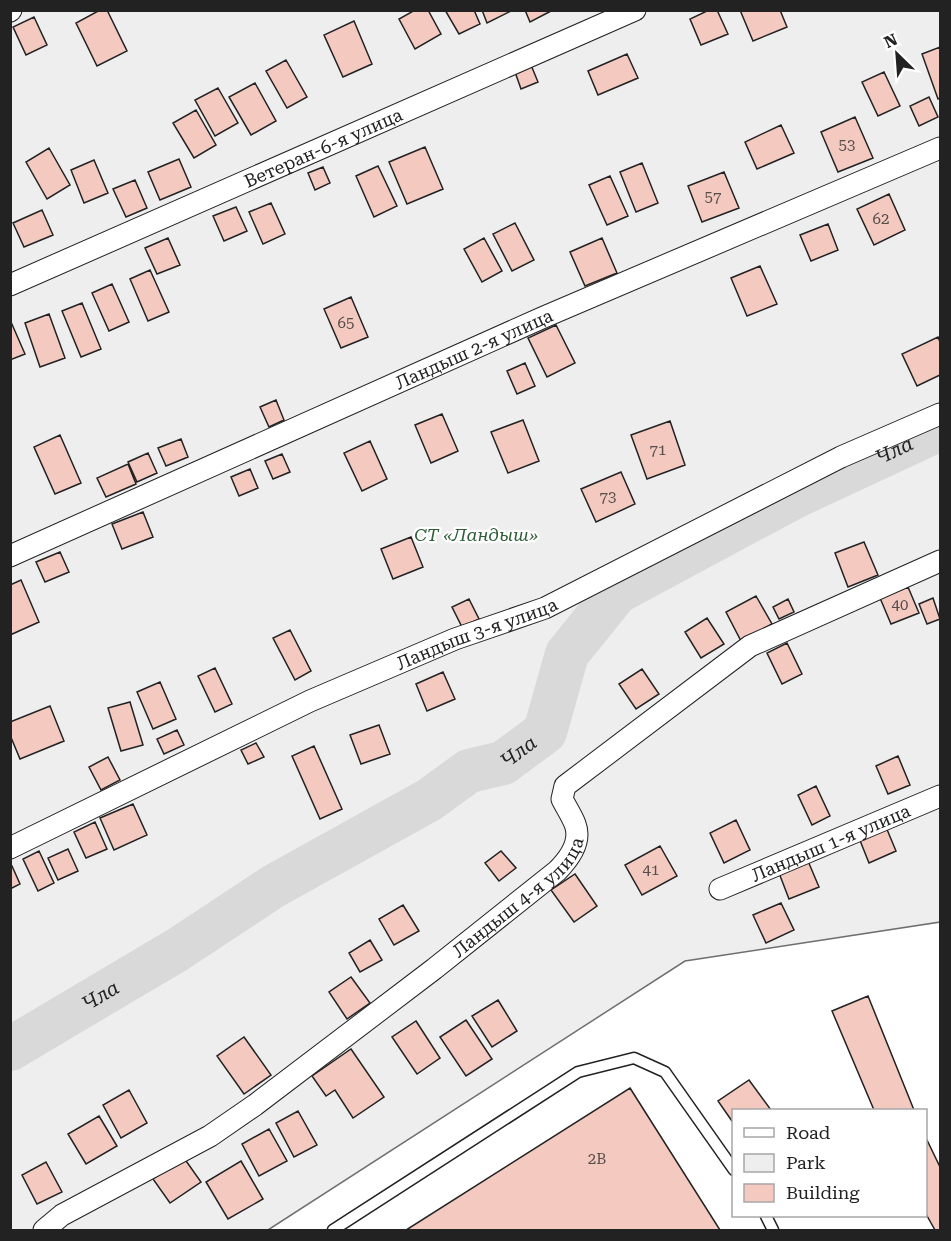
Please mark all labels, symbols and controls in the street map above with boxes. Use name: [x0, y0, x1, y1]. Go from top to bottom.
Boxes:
north arrow: [867, 24, 927, 84]
text: N: [881, 30, 900, 52]
street label: Ветеран-6-я улица: [241, 103, 406, 191]
house number: 53: [839, 136, 855, 154]
house number: 57: [705, 188, 721, 206]
house number: 62: [873, 210, 889, 228]
street label: Ландыш 2-я улица: [392, 304, 556, 393]
house number: 65: [338, 314, 354, 332]
water label: Чла: [871, 431, 917, 470]
house number: 71: [650, 441, 666, 459]
house number: 73: [600, 488, 616, 506]
park label: СТ «Ландыш»: [414, 524, 538, 545]
street label: Ландыш 3-я улица: [393, 593, 561, 673]
house number: 40: [892, 596, 908, 614]
water label: Чла: [495, 730, 541, 773]
street label: Ландыш 1-я улица: [748, 799, 913, 885]
street label: Ландыш 4-я улица: [448, 835, 587, 961]
house number: 41: [643, 861, 659, 879]
water label: Чла: [77, 975, 123, 1016]
legend: [732, 1109, 927, 1217]
text: Road: [786, 1122, 831, 1143]
house number: 2В: [588, 1150, 606, 1168]
text: Park: [786, 1152, 826, 1173]
text: Building: [786, 1182, 860, 1203]

